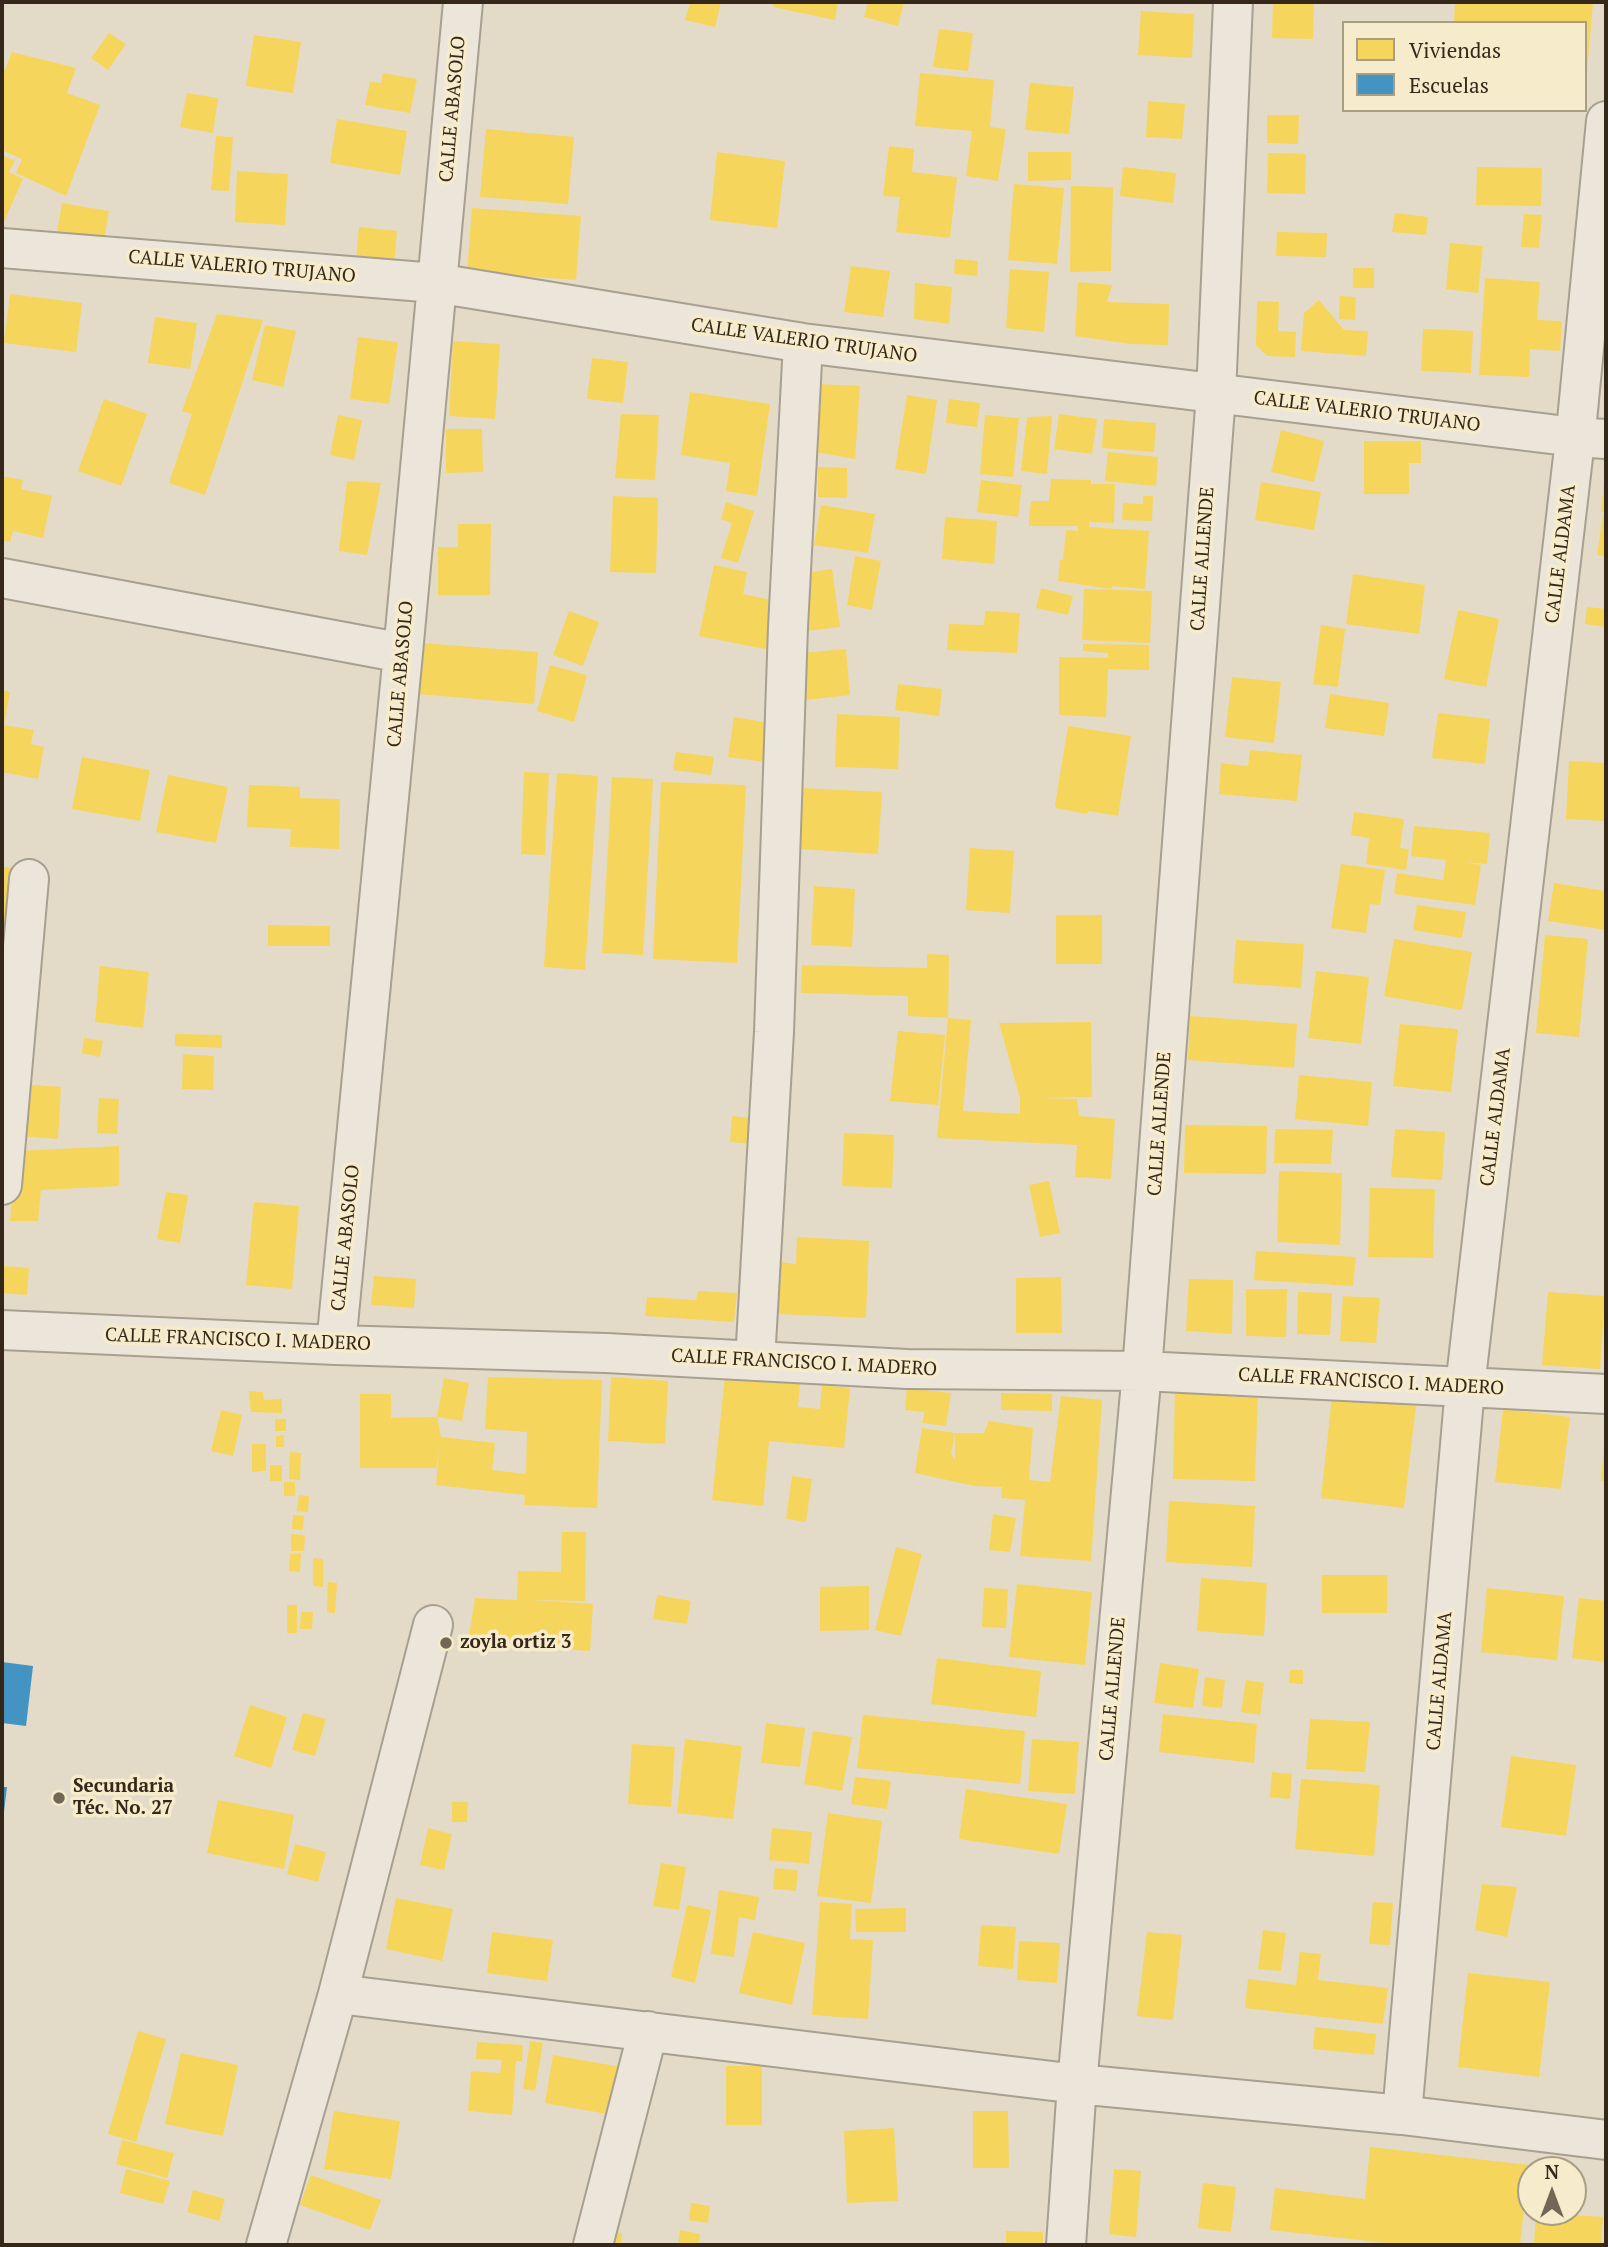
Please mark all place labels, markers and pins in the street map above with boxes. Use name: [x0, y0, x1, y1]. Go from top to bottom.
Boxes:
place label: zoyla ortiz 3: [460, 1632, 572, 1654]
marker: zoyla ortiz 3: [438, 1635, 454, 1651]
place label: Secundaria Téc. No. 27: [73, 1776, 174, 1820]
marker: Secundaria Téc. No. 27: [51, 1790, 67, 1806]

